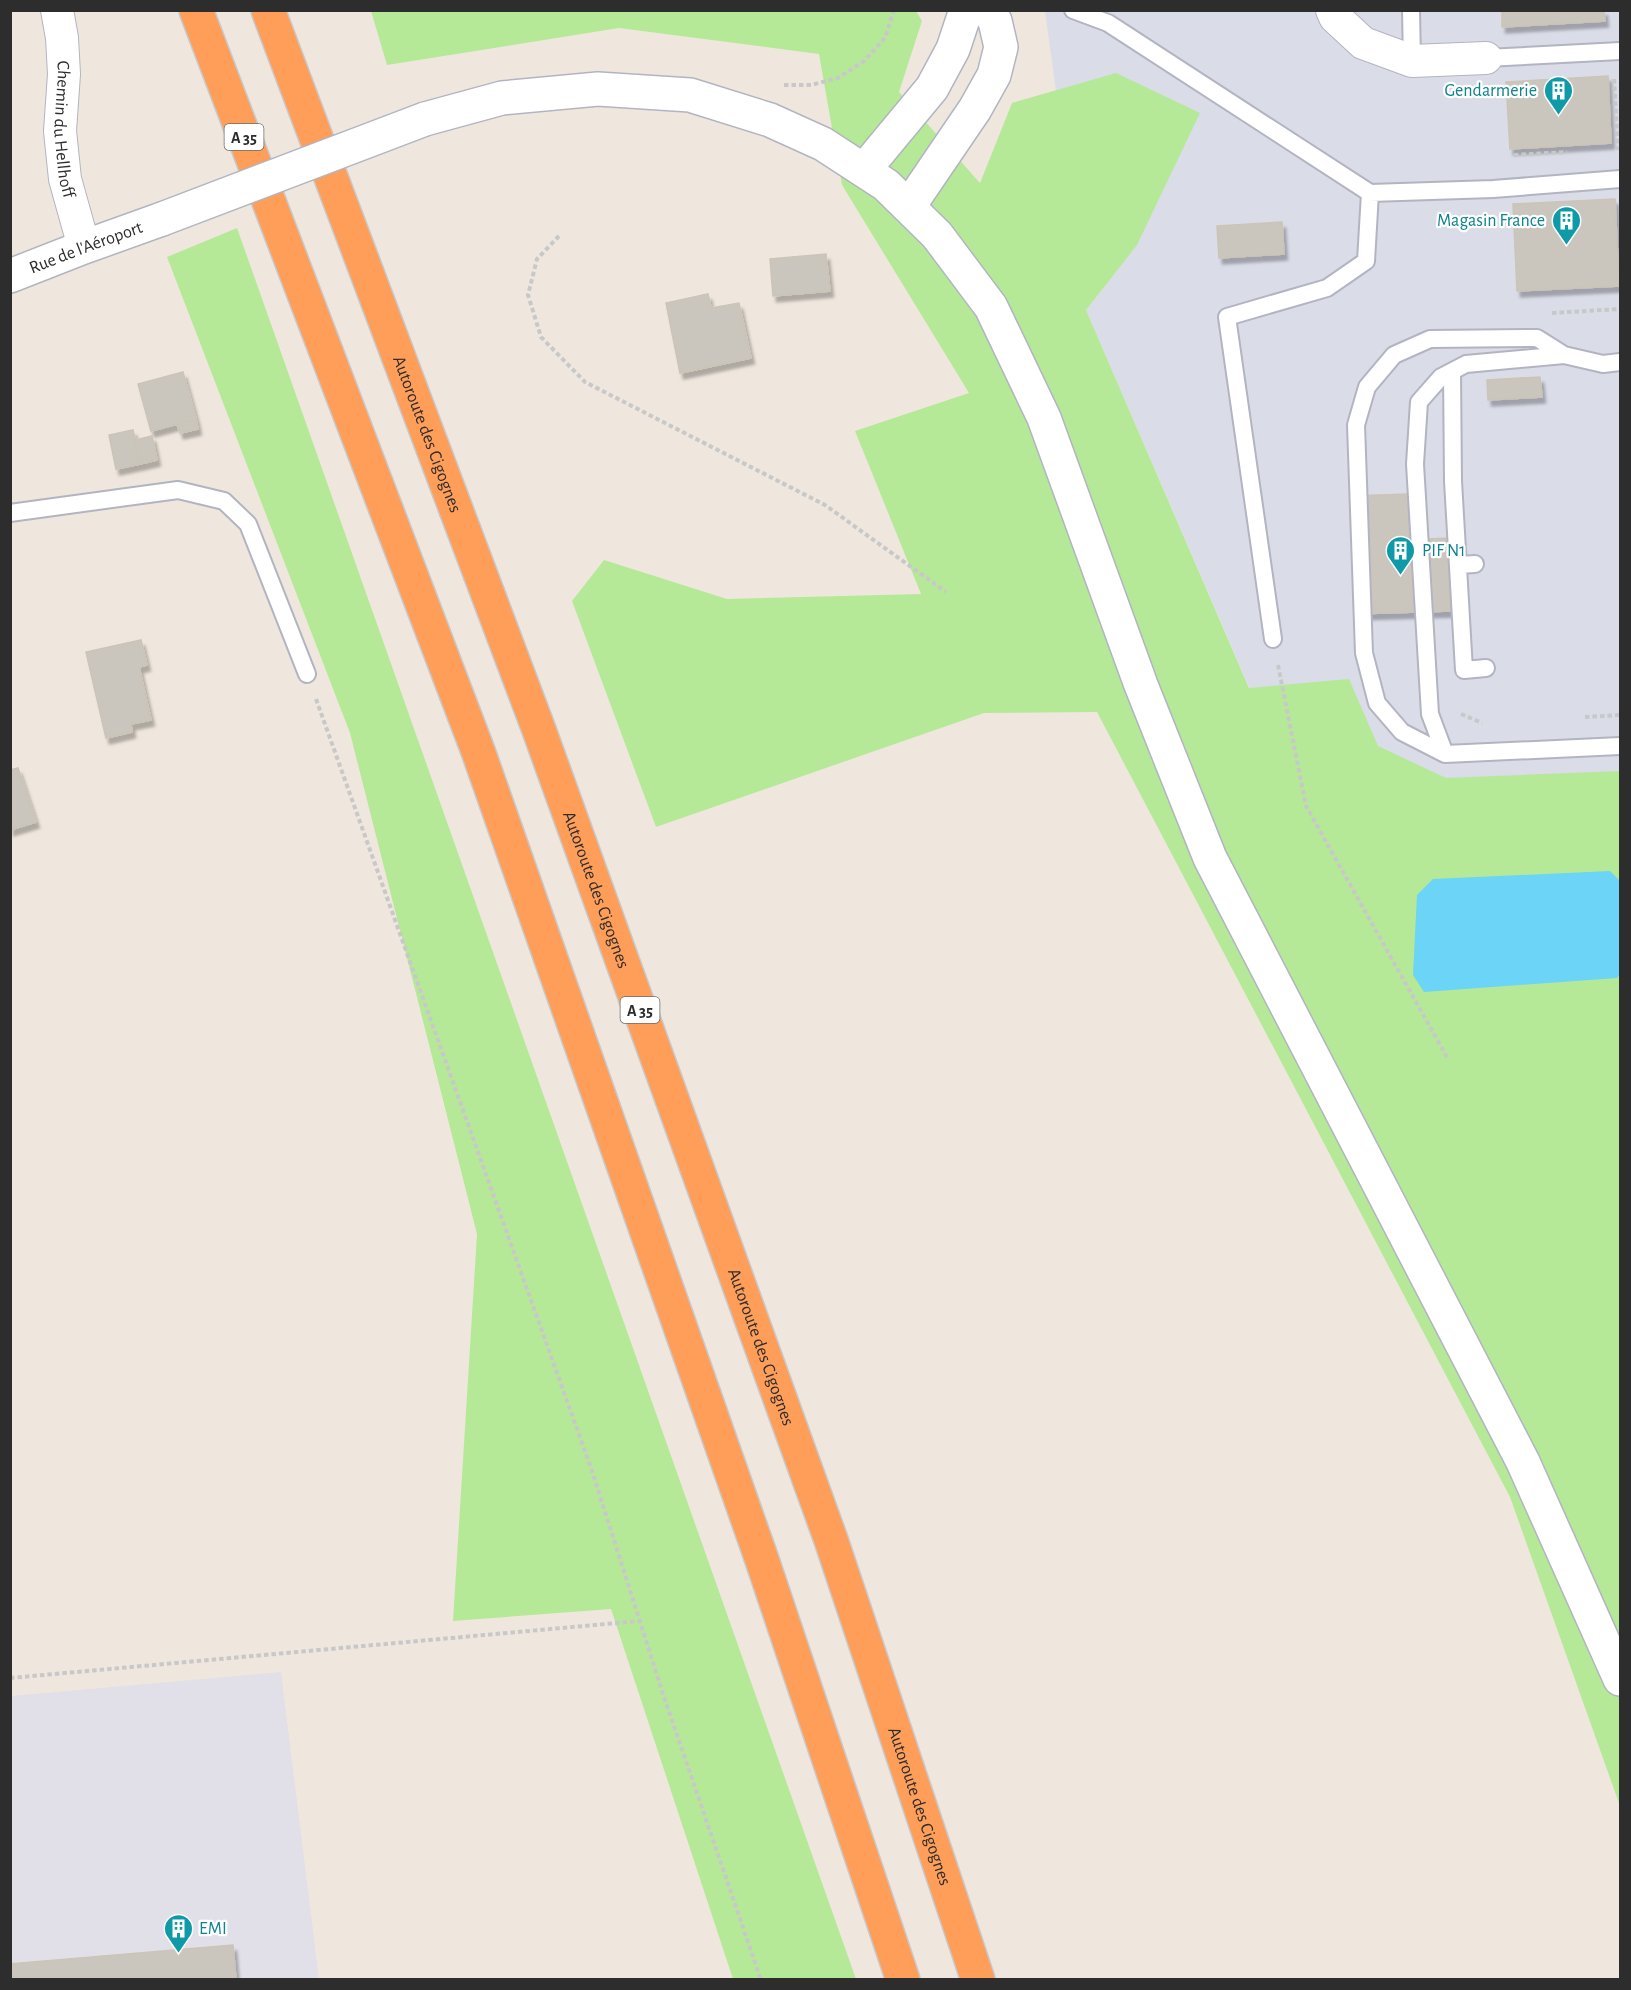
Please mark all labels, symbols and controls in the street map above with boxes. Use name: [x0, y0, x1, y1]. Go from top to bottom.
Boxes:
street label: Chemin du Hellhoff: [50, 60, 78, 201]
building icon: Gendarmerie: [1542, 74, 1574, 116]
place label: Gendarmerie: [1445, 82, 1537, 100]
road number: A 35: [224, 124, 264, 150]
building icon: Magasin France: [1550, 204, 1582, 246]
place label: Magasin France: [1437, 212, 1545, 230]
street label: Rue de l'Aéroport: [27, 219, 145, 278]
street label: Autoroute des Cigognes: [389, 354, 464, 515]
building icon: PIF N1: [1385, 534, 1417, 576]
place label: PIF N1: [1422, 542, 1465, 560]
street label: Autoroute des Cigognes: [559, 809, 632, 971]
road number: A 35: [620, 997, 660, 1023]
street label: Autoroute des Cigognes: [724, 1266, 797, 1428]
street label: Autoroute des Cigognes: [884, 1725, 954, 1888]
building icon: EMI: [162, 1912, 194, 1954]
place label: EMI: [199, 1920, 227, 1938]

